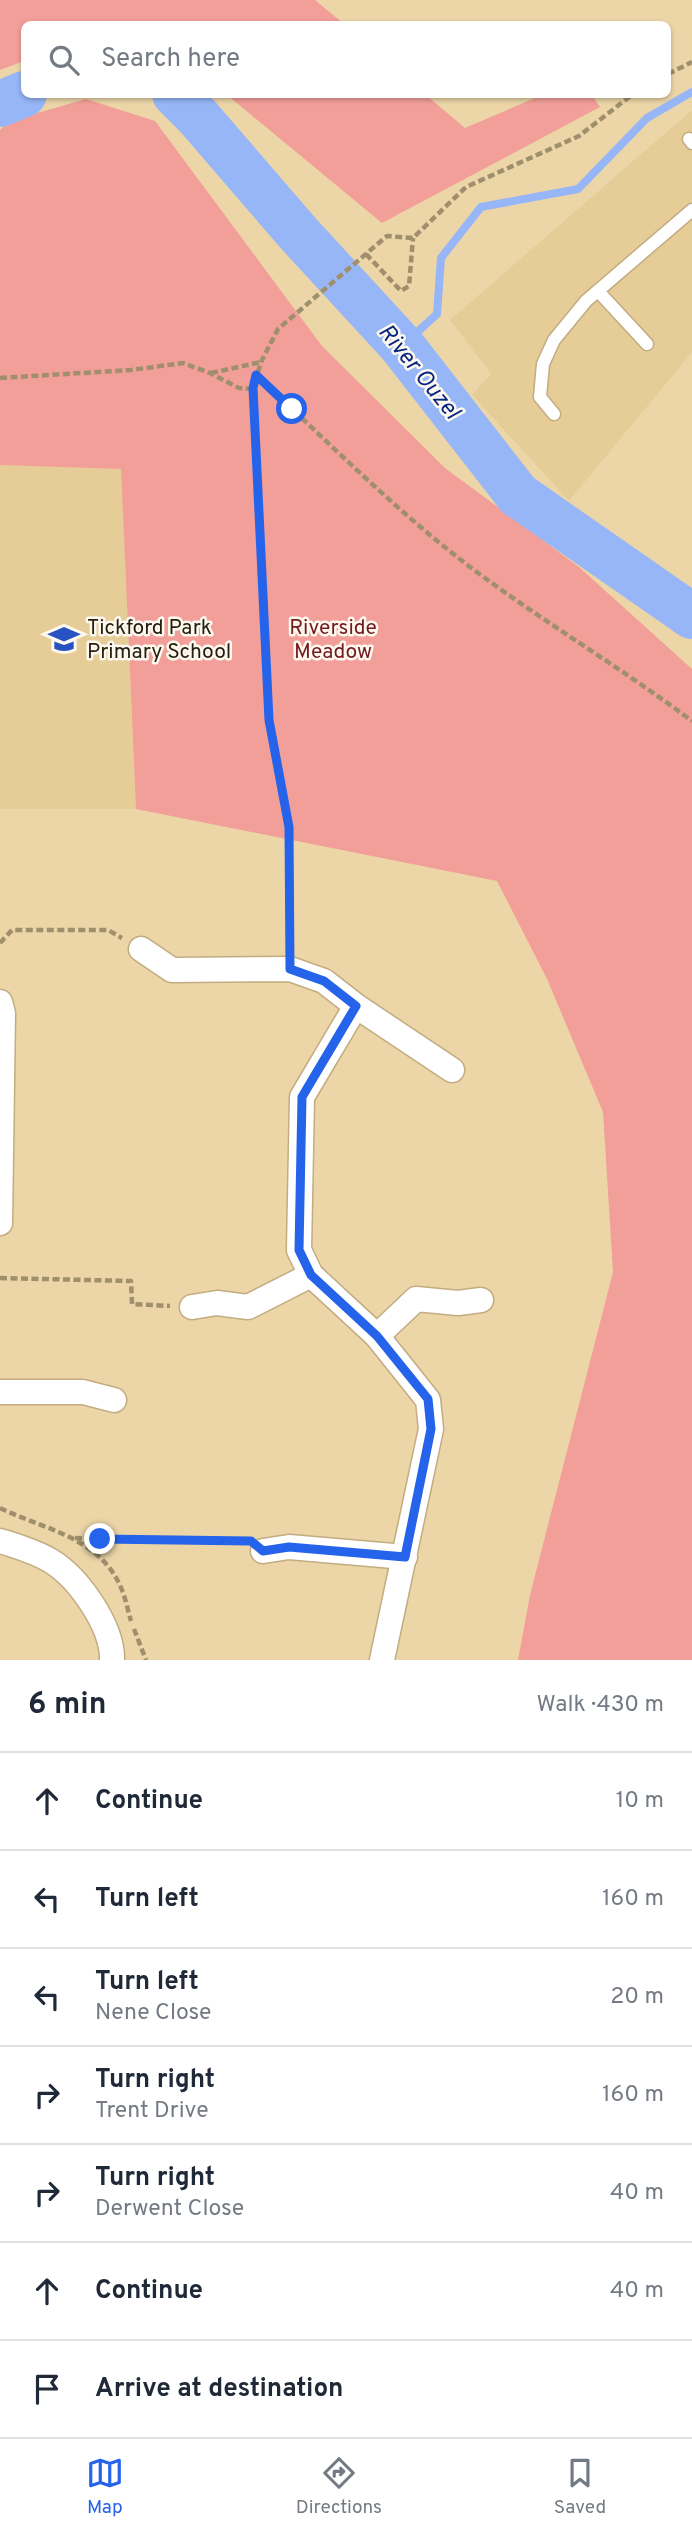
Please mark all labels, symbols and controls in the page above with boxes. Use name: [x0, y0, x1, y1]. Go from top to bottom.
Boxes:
search box: [21, 21, 671, 98]
icon: search: [45, 41, 83, 79]
text: Search here: [101, 43, 240, 76]
water label: River Ouzel: [371, 319, 466, 427]
route start: [276, 393, 307, 424]
place label: Tickford Park Primary School: [87, 615, 231, 666]
park label: Riverside Meadow: [289, 615, 377, 666]
school or university icon: Tickford Park Primary School: [47, 622, 81, 656]
route end: [84, 1523, 115, 1554]
text: 6 min: [28, 1687, 106, 1724]
text: Walk · 430 m: [537, 1691, 664, 1720]
icon: ahead: [28, 1782, 66, 1820]
text: Continue: [95, 1785, 203, 1818]
text: 10 m: [616, 1787, 664, 1816]
icon: left: [28, 1880, 66, 1918]
text: Turn left: [95, 1883, 199, 1916]
text: 160 m: [602, 1885, 664, 1914]
text: Turn left: [95, 1966, 199, 1999]
icon: left: [28, 1978, 66, 2016]
text: 20 m: [610, 1983, 664, 2012]
text: Nene Close: [95, 1999, 211, 2028]
text: Turn right: [95, 2064, 215, 2097]
icon: right: [28, 2076, 66, 2114]
text: 160 m: [602, 2081, 664, 2110]
text: Trent Drive: [95, 2097, 209, 2126]
text: Turn right: [95, 2162, 215, 2195]
icon: right: [28, 2174, 66, 2212]
text: 40 m: [610, 2179, 664, 2208]
text: Derwent Close: [95, 2195, 244, 2224]
icon: ahead: [28, 2272, 66, 2310]
text: Continue: [95, 2275, 203, 2308]
text: 40 m: [610, 2277, 664, 2306]
icon: arrive: [28, 2370, 66, 2408]
text: Arrive at destination: [95, 2373, 343, 2406]
tab: Map: [86, 2454, 124, 2520]
tab: Directions: [296, 2454, 382, 2520]
tab: Saved: [554, 2454, 606, 2520]

